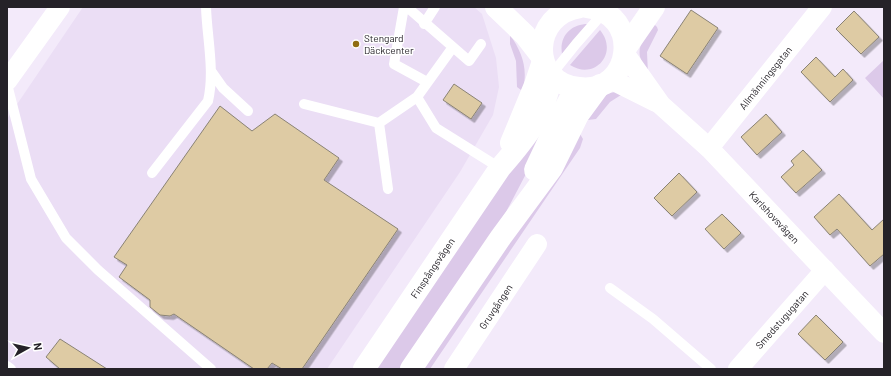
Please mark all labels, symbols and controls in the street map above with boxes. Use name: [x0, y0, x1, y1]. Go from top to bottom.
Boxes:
place label: Stengard Däckcenter: [364, 32, 414, 56]
marker: Stengard Däckcenter: [351, 39, 361, 49]
street label: Allmänningsgatan: [736, 44, 794, 112]
street label: Karlshovsvägen: [747, 189, 802, 246]
street label: Finspångsvägen: [408, 236, 457, 300]
street label: Gruvgången: [476, 282, 515, 331]
street label: Smedstugugatan: [753, 288, 811, 351]
north arrow: [8, 328, 48, 368]
text: N: [31, 342, 45, 351]

